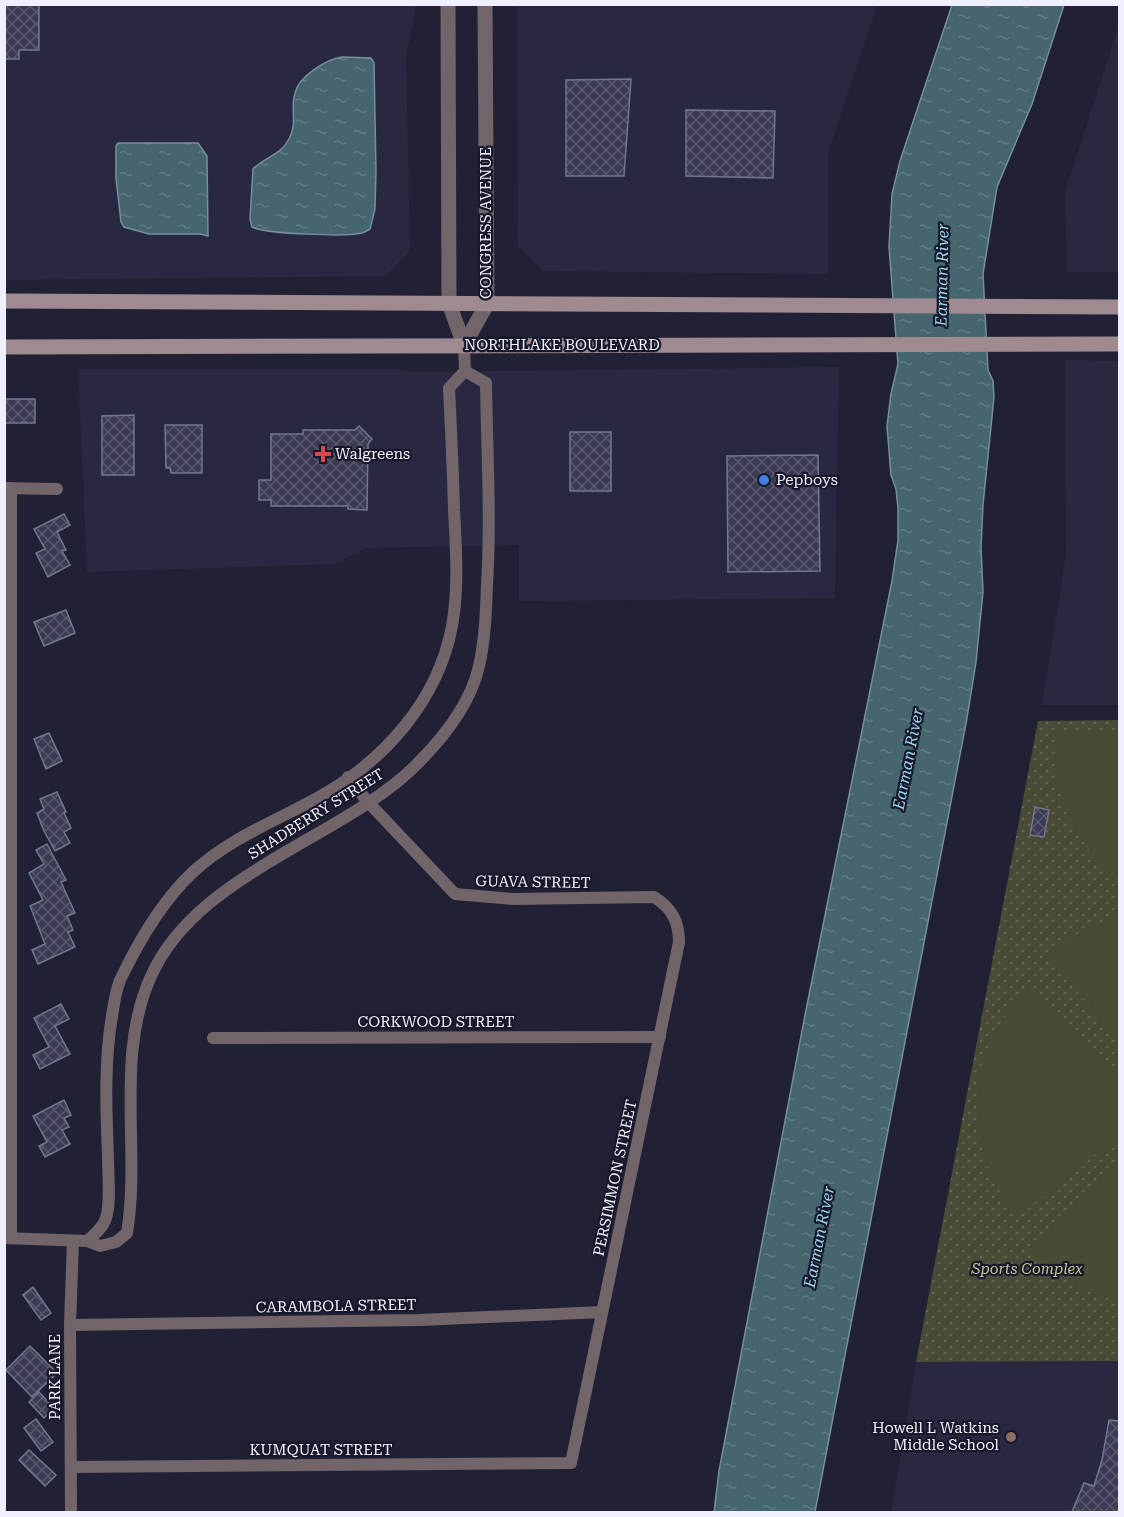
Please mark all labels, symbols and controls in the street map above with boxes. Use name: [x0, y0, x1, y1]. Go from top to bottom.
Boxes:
street label: CONGRESS AVENUE: [477, 147, 495, 299]
water label: Earman River: [932, 223, 952, 328]
street label: NORTHLAKE BOULEVARD: [464, 336, 660, 354]
place label: Walgreens: [335, 445, 410, 463]
marker: Walgreens: [316, 447, 330, 461]
place label: Pepboys: [776, 471, 838, 489]
marker: Pepboys: [757, 473, 771, 487]
water label: Earman River: [889, 706, 927, 812]
street label: SHADBERRY STREET: [245, 765, 387, 863]
street label: GUAVA STREET: [475, 872, 591, 892]
street label: CORKWOOD STREET: [358, 1013, 514, 1031]
street label: PERSIMMON STREET: [590, 1098, 640, 1258]
water label: Earman River: [800, 1184, 838, 1290]
park label: Sports Complex: [970, 1260, 1083, 1278]
street label: CARAMBOLA STREET: [255, 1296, 417, 1316]
street label: PARK LANE: [46, 1334, 64, 1420]
place label: Howell L Watkins Middle School: [872, 1419, 999, 1454]
marker: Howell L Watkins Middle School: [1004, 1430, 1018, 1444]
street label: KUMQUAT STREET: [250, 1441, 392, 1459]

